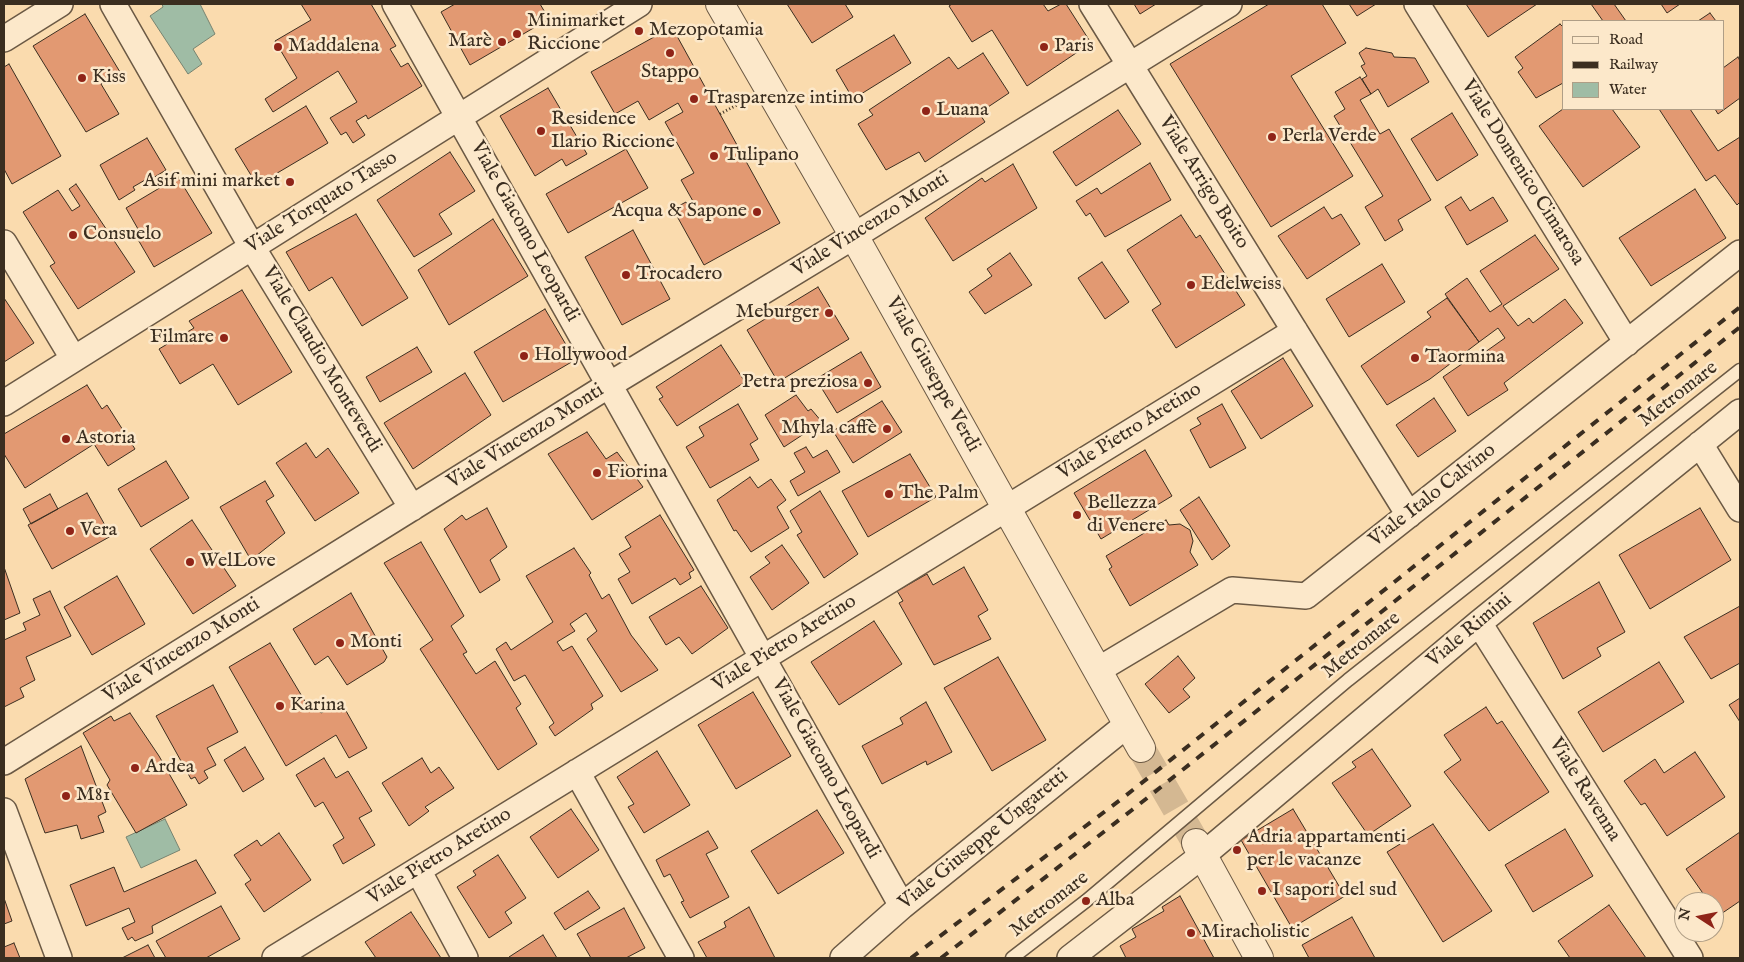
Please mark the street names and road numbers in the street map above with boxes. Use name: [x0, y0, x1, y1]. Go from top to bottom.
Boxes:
street label: Viale Domenico Cimarosa: [1455, 76, 1589, 270]
street label: Viale Arrigo Boito: [1152, 112, 1254, 254]
street label: Viale Giacomo Leopardi: [464, 137, 584, 327]
street label: Viale Torquato Tasso: [242, 147, 402, 259]
street label: Viale Vincenzo Monti: [788, 167, 954, 283]
street label: Viale Claudio Monteverdi: [256, 262, 386, 458]
street label: Viale Giuseppe Verdi: [879, 293, 985, 457]
street label: Metromare: [1635, 357, 1723, 433]
street label: Viale Pietro Aretino: [1054, 378, 1206, 486]
street label: Viale Vincenzo Monti: [443, 379, 609, 495]
street label: Viale Italo Calvino: [1365, 439, 1501, 553]
street label: Viale Rimini: [1423, 589, 1517, 673]
street label: Viale Pietro Aretino: [709, 590, 861, 698]
street label: Viale Vincenzo Monti: [99, 593, 265, 709]
street label: Metromare: [1318, 607, 1406, 685]
street label: Viale Giacomo Leopardi: [765, 674, 885, 864]
street label: Viale Ravenna: [1543, 734, 1625, 846]
street label: Viale Giuseppe Ungaretti: [894, 764, 1074, 916]
street label: Viale Pietro Aretino: [364, 803, 516, 911]
street label: Metromare: [1006, 867, 1094, 943]

